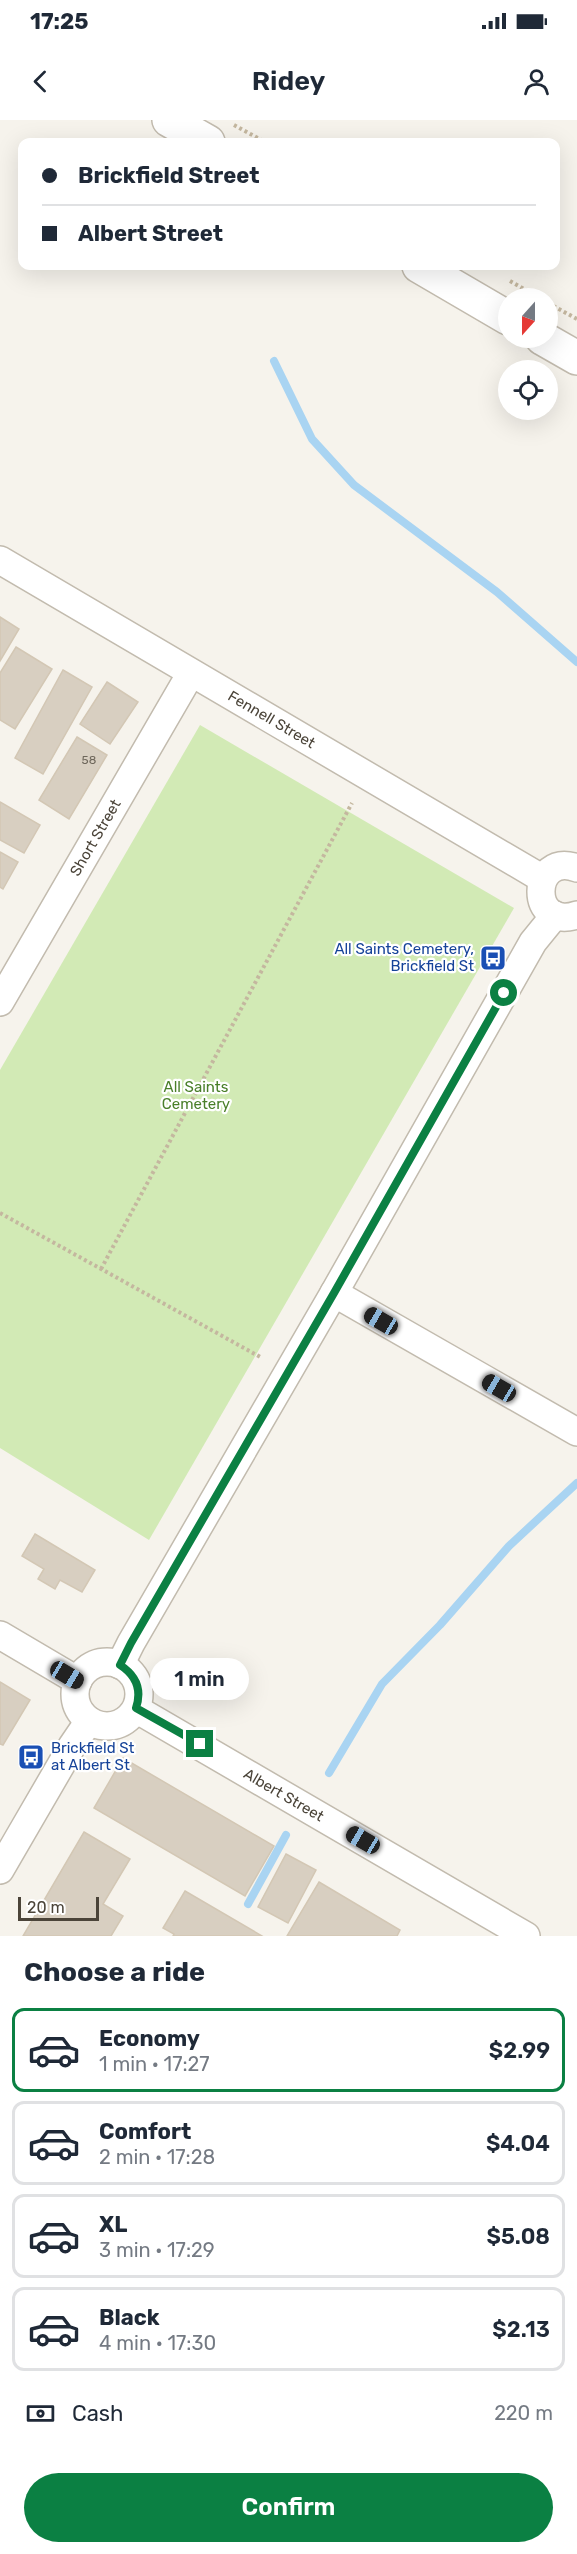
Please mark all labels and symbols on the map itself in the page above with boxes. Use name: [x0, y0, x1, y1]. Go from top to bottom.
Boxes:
north arrow: [498, 288, 558, 348]
street label: Fennell Street: [225, 687, 319, 752]
house number: 58: [82, 753, 96, 767]
street label: Short Street: [66, 796, 125, 879]
place label: All Saints Cemetery, Brickfield St: [334, 940, 474, 975]
bus stop icon: All Saints Cemetery, Brickfield St: [478, 943, 508, 973]
route start: [490, 979, 517, 1006]
park label: All Saints Cemetery: [162, 1078, 230, 1113]
car: [361, 1304, 401, 1338]
car: [479, 1371, 519, 1405]
callout: 1 min: [150, 1657, 250, 1699]
car: [47, 1658, 87, 1692]
route end: [186, 1730, 213, 1757]
place label: Brickfield St at Albert St: [51, 1739, 135, 1774]
bus stop icon: Brickfield St at Albert St: [16, 1742, 46, 1772]
street label: Albert Street: [240, 1765, 327, 1825]
car: [343, 1823, 383, 1857]
scale bar: [18, 1894, 99, 1922]

